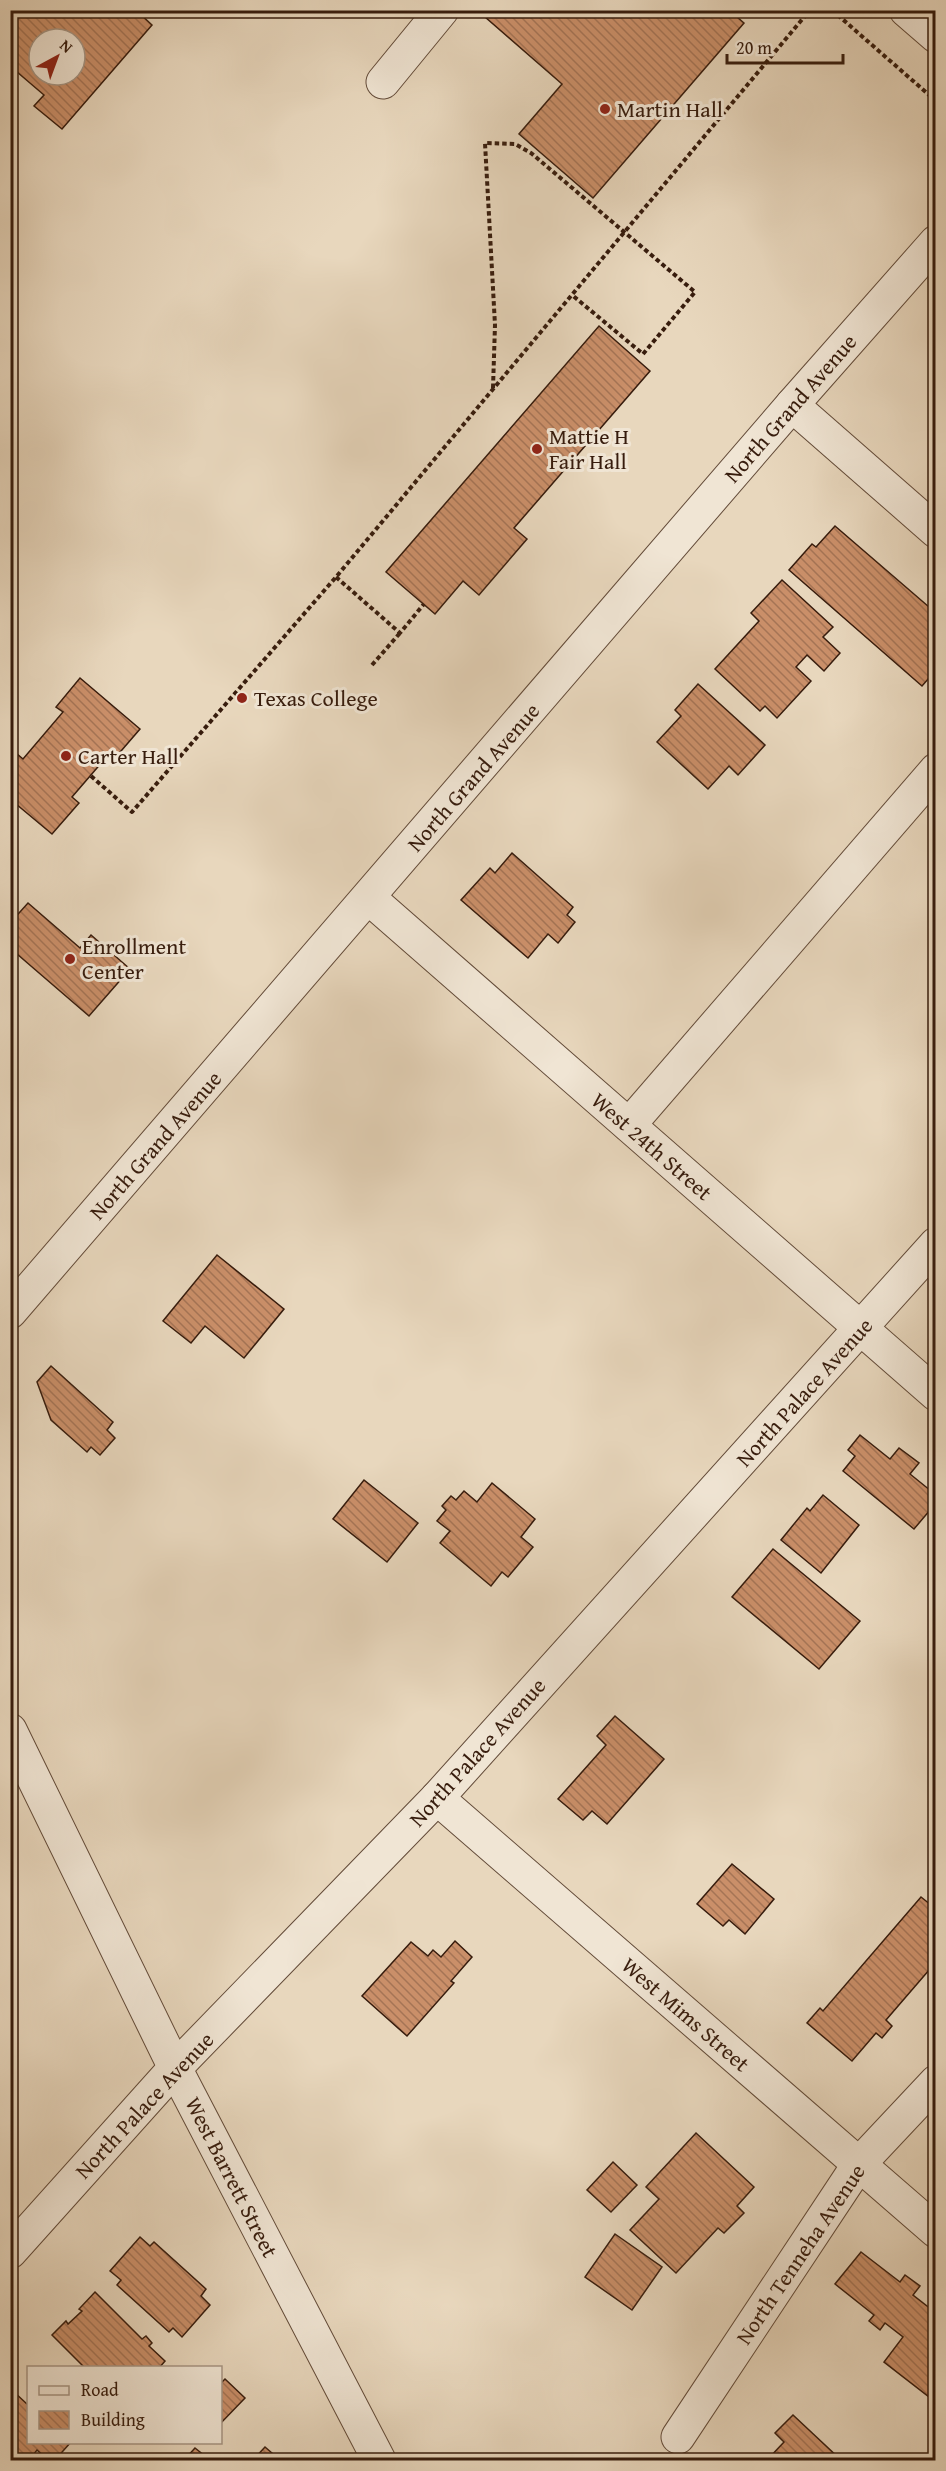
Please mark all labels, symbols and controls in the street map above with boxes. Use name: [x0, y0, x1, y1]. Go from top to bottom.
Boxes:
north arrow: [27, 27, 87, 87]
scale bar: [727, 27, 842, 65]
text: N: [55, 33, 79, 58]
text: 20 m: [736, 34, 772, 61]
place label: Martin Hall: [617, 93, 723, 125]
marker: Martin Hall: [598, 102, 612, 116]
street label: North Grand Avenue: [716, 326, 864, 490]
place label: Mattie H Fair Hall: [549, 420, 629, 477]
marker: Mattie H Fair Hall: [530, 442, 544, 456]
place label: Texas College: [254, 682, 378, 714]
marker: Texas College: [235, 691, 249, 705]
street label: North Grand Avenue: [399, 695, 547, 859]
place label: Carter Hall: [78, 740, 179, 772]
marker: Carter Hall: [59, 749, 73, 763]
place label: Enrollment Center: [82, 930, 186, 987]
marker: Enrollment Center: [63, 952, 77, 966]
street label: North Grand Avenue: [81, 1063, 229, 1227]
street label: West 24th Street: [584, 1084, 720, 1208]
street label: North Palace Avenue: [728, 1310, 880, 1474]
street label: North Palace Avenue: [401, 1670, 553, 1834]
street label: West Mims Street: [615, 1949, 757, 2079]
street label: North Palace Avenue: [67, 2024, 221, 2186]
street label: West Barrett Street: [178, 2091, 286, 2263]
street label: North Tenneha Avenue: [728, 2157, 872, 2351]
legend: [27, 2366, 222, 2444]
text: Road: [81, 2376, 119, 2403]
text: Building: [81, 2406, 145, 2433]

